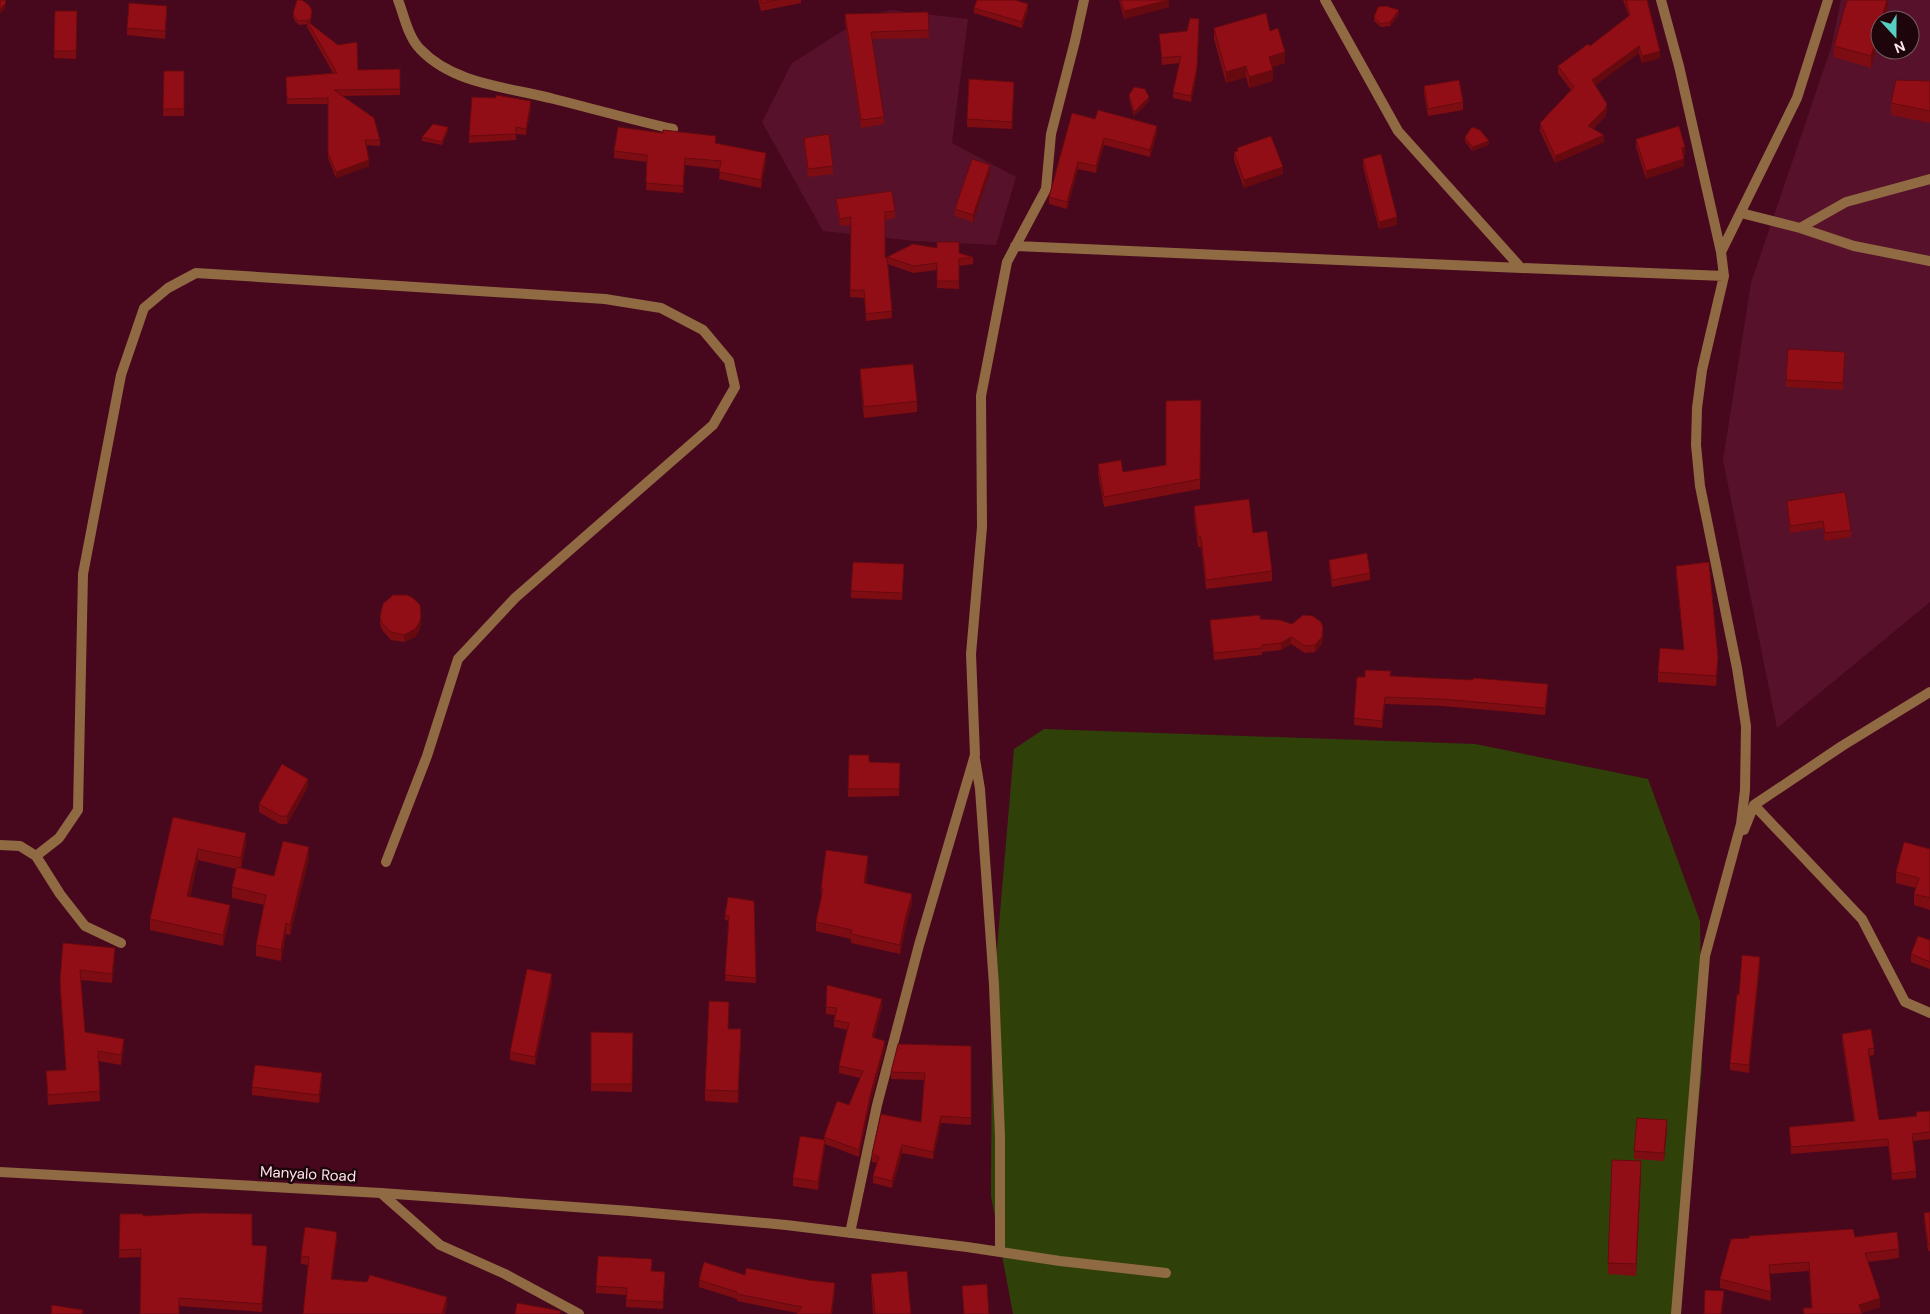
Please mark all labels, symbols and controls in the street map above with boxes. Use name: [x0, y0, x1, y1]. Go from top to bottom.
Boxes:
north arrow: [1870, 10, 1920, 60]
text: N: [1892, 37, 1908, 57]
street label: Manyalo Road: [259, 1161, 357, 1187]

